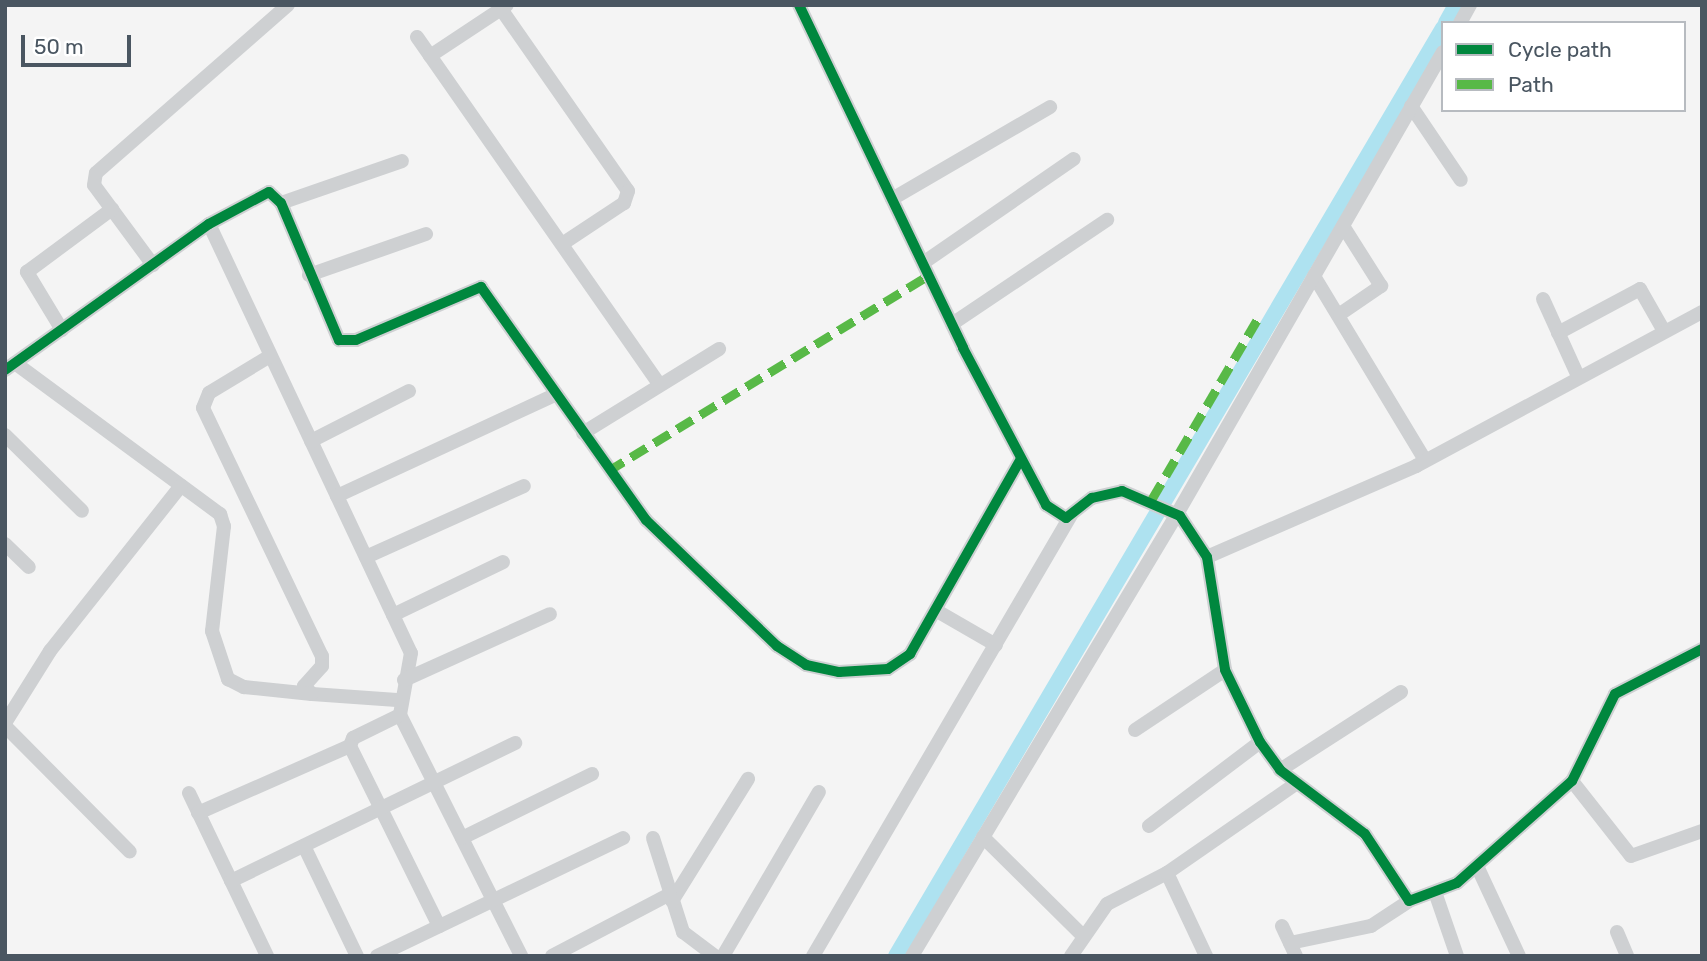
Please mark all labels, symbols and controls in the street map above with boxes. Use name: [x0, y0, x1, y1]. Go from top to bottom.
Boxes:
scale bar: [24, 21, 135, 65]
legend: [1441, 21, 1686, 112]
text: 50 m: [34, 34, 84, 59]
text: Cycle path: [1508, 37, 1612, 62]
text: Path: [1508, 72, 1554, 97]

